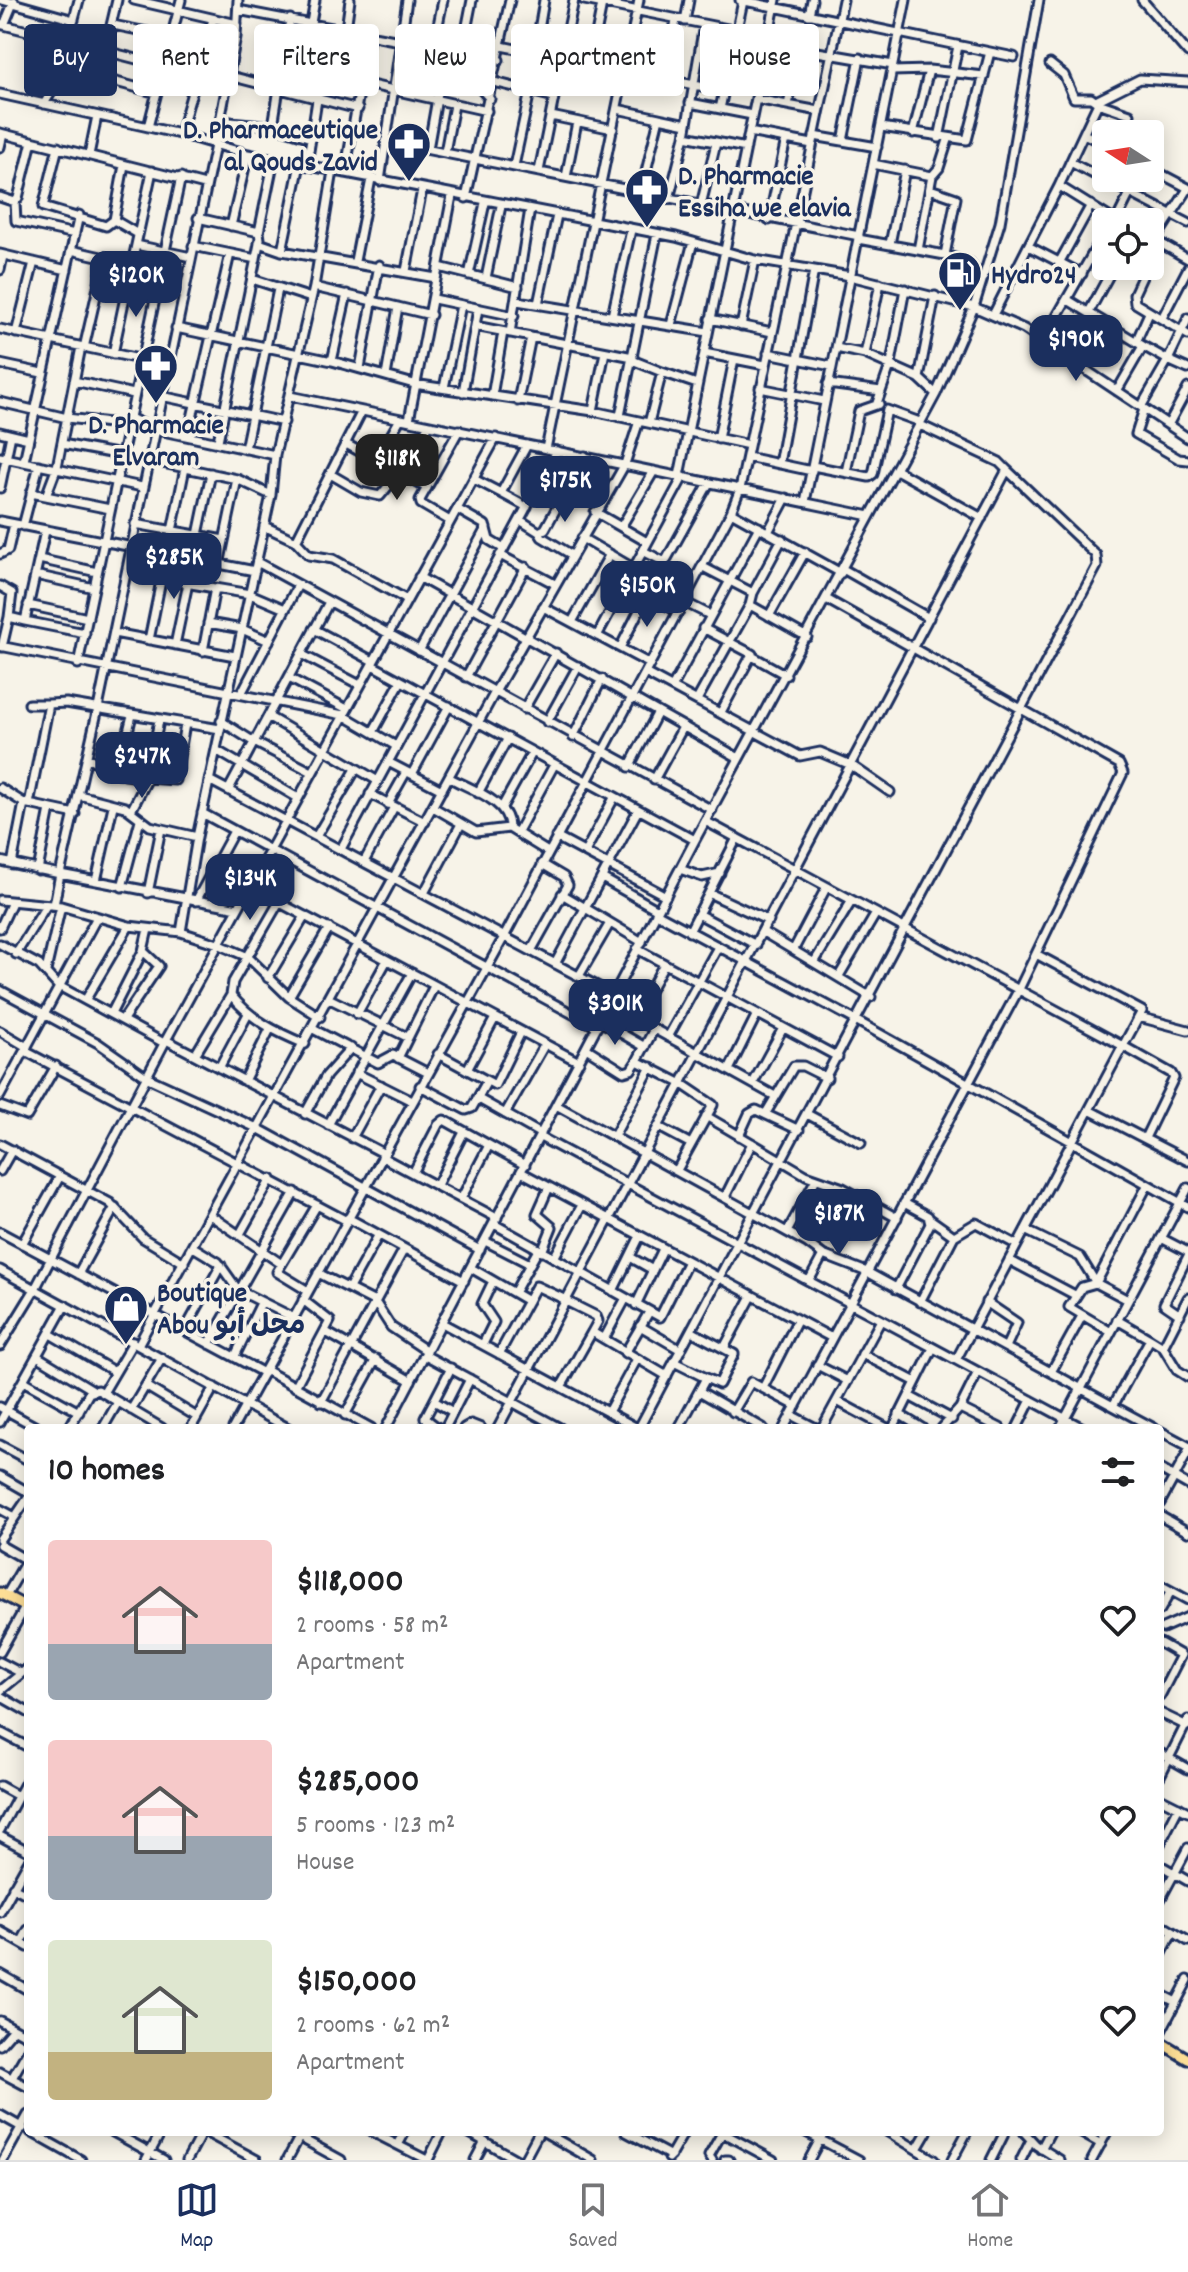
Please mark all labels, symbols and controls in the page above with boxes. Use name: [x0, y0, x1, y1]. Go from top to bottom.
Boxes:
chip: Buy: [24, 24, 117, 96]
chip: Rent: [133, 24, 238, 96]
chip: Filters: [254, 24, 379, 96]
chip: New: [395, 24, 495, 96]
chip: Apartment: [511, 24, 684, 96]
chip: House: [700, 24, 819, 96]
place label: D. Pharmaceutique al Qouds Zavid: [183, 113, 378, 185]
pharmacy icon: D. Pharmaceutique al Qouds Zavid: [385, 120, 433, 183]
north arrow: [1092, 120, 1164, 192]
map controls: [1092, 120, 1164, 280]
place label: D. Pharmacie Essiha we elavia: [678, 159, 851, 231]
pharmacy icon: D. Pharmacie Essiha we elavia: [623, 166, 671, 229]
button: locate: [1092, 208, 1164, 280]
fuel station icon: Hydro24: [936, 249, 984, 312]
pin: $120K: [80, 251, 192, 319]
text: $120K: [108, 258, 164, 295]
place label: Hydro24: [991, 258, 1077, 298]
pin: $190K: [1020, 315, 1132, 383]
text: $190K: [1048, 322, 1104, 359]
pharmacy icon: D. Pharmacie Elvaram: [132, 342, 180, 405]
place label: D. Pharmacie Elvaram: [88, 408, 224, 480]
pin: $118K: [341, 434, 453, 502]
text: $118K: [373, 441, 421, 478]
pin: $175K: [509, 456, 621, 524]
text: $175K: [539, 463, 591, 500]
pin: $285K: [118, 533, 230, 601]
text: $285K: [144, 540, 204, 577]
pin: $150K: [591, 561, 703, 629]
text: $150K: [618, 568, 676, 605]
pin: $247K: [86, 732, 198, 800]
text: $247K: [113, 739, 171, 776]
pin: $134K: [194, 854, 306, 922]
text: $134K: [223, 861, 277, 898]
pin: $301K: [559, 979, 671, 1047]
text: $301K: [587, 986, 643, 1023]
pin: $187K: [783, 1189, 895, 1257]
text: $187K: [813, 1196, 865, 1233]
place label: Boutique Abou محل أبو: [157, 1276, 305, 1348]
shop icon: Boutique Abou محل أبو: [102, 1283, 150, 1346]
text: 10 homes: [48, 1448, 165, 1497]
icon: filters: [1096, 1450, 1140, 1494]
text: $118,000: [296, 1559, 404, 1608]
icon: home: [112, 1572, 208, 1668]
icon: heart: [1096, 1598, 1140, 1642]
text: 2 rooms · 58 m²: [296, 1608, 449, 1645]
text: Apartment: [296, 1645, 405, 1682]
text: $285,000: [296, 1759, 420, 1808]
icon: home: [112, 1772, 208, 1868]
icon: heart: [1096, 1798, 1140, 1842]
text: 5 rooms · 123 m²: [296, 1808, 455, 1845]
text: House: [296, 1845, 354, 1882]
text: $150,000: [296, 1959, 417, 2008]
icon: home: [112, 1972, 208, 2068]
icon: heart: [1096, 1998, 1140, 2042]
text: 2 rooms · 62 m²: [296, 2008, 450, 2045]
text: Apartment: [296, 2045, 405, 2082]
tab: Map: [175, 2178, 219, 2257]
tab: Saved: [568, 2178, 618, 2257]
tab: Home: [967, 2178, 1013, 2257]

